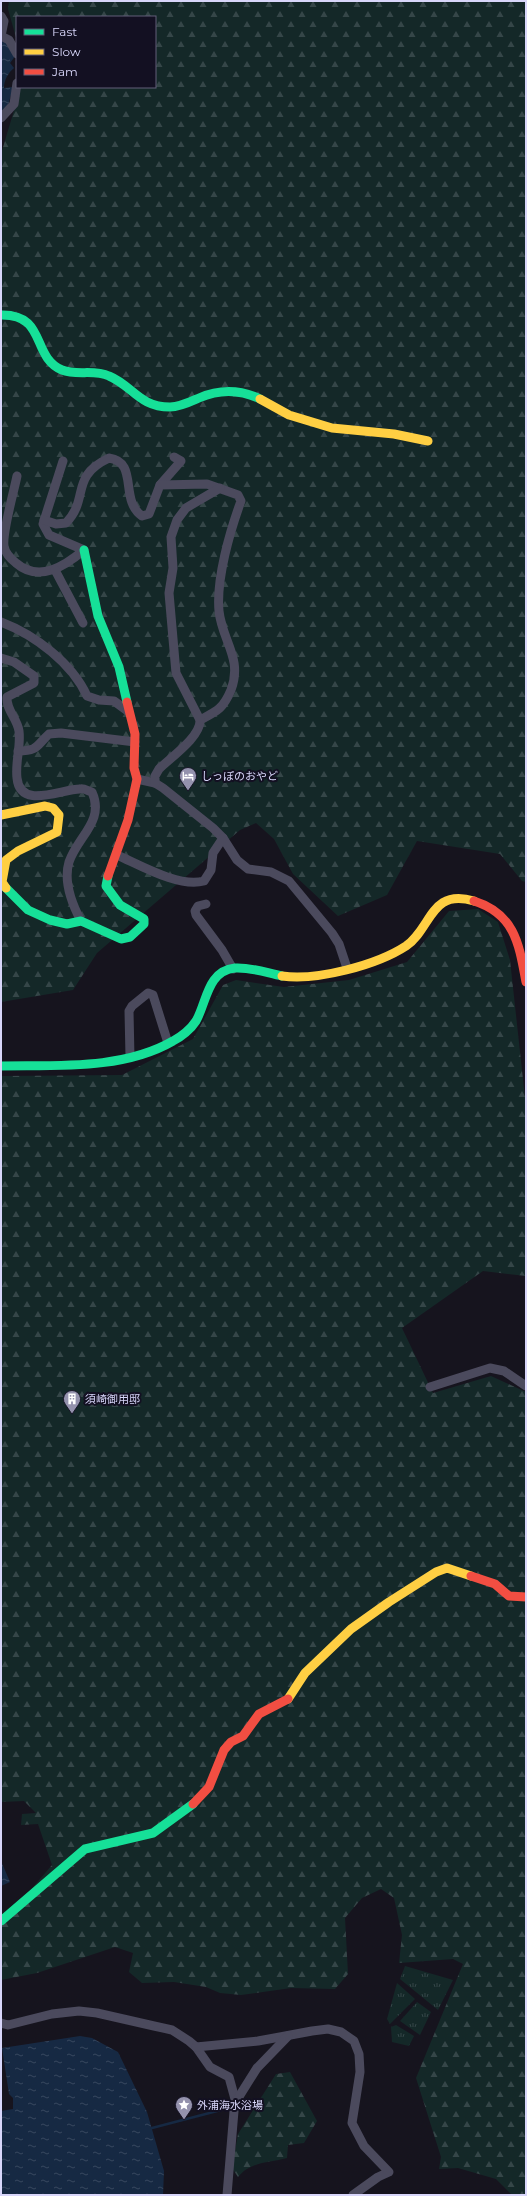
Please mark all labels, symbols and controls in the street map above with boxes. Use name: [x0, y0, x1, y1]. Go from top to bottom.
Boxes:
legend: [16, 16, 156, 88]
text: Fast: [52, 24, 77, 39]
text: Slow: [52, 44, 81, 59]
text: Jam: [51, 64, 78, 79]
hotel icon: しっぽのおやど: [178, 766, 198, 791]
place label: しっぽのおやど: [201, 769, 278, 783]
building icon: 須崎御用邸: [62, 1389, 82, 1414]
place label: 須崎御用邸: [85, 1392, 140, 1406]
place icon: 外浦海水浴場: [174, 2095, 194, 2120]
place label: 外浦海水浴場: [197, 2098, 263, 2112]

